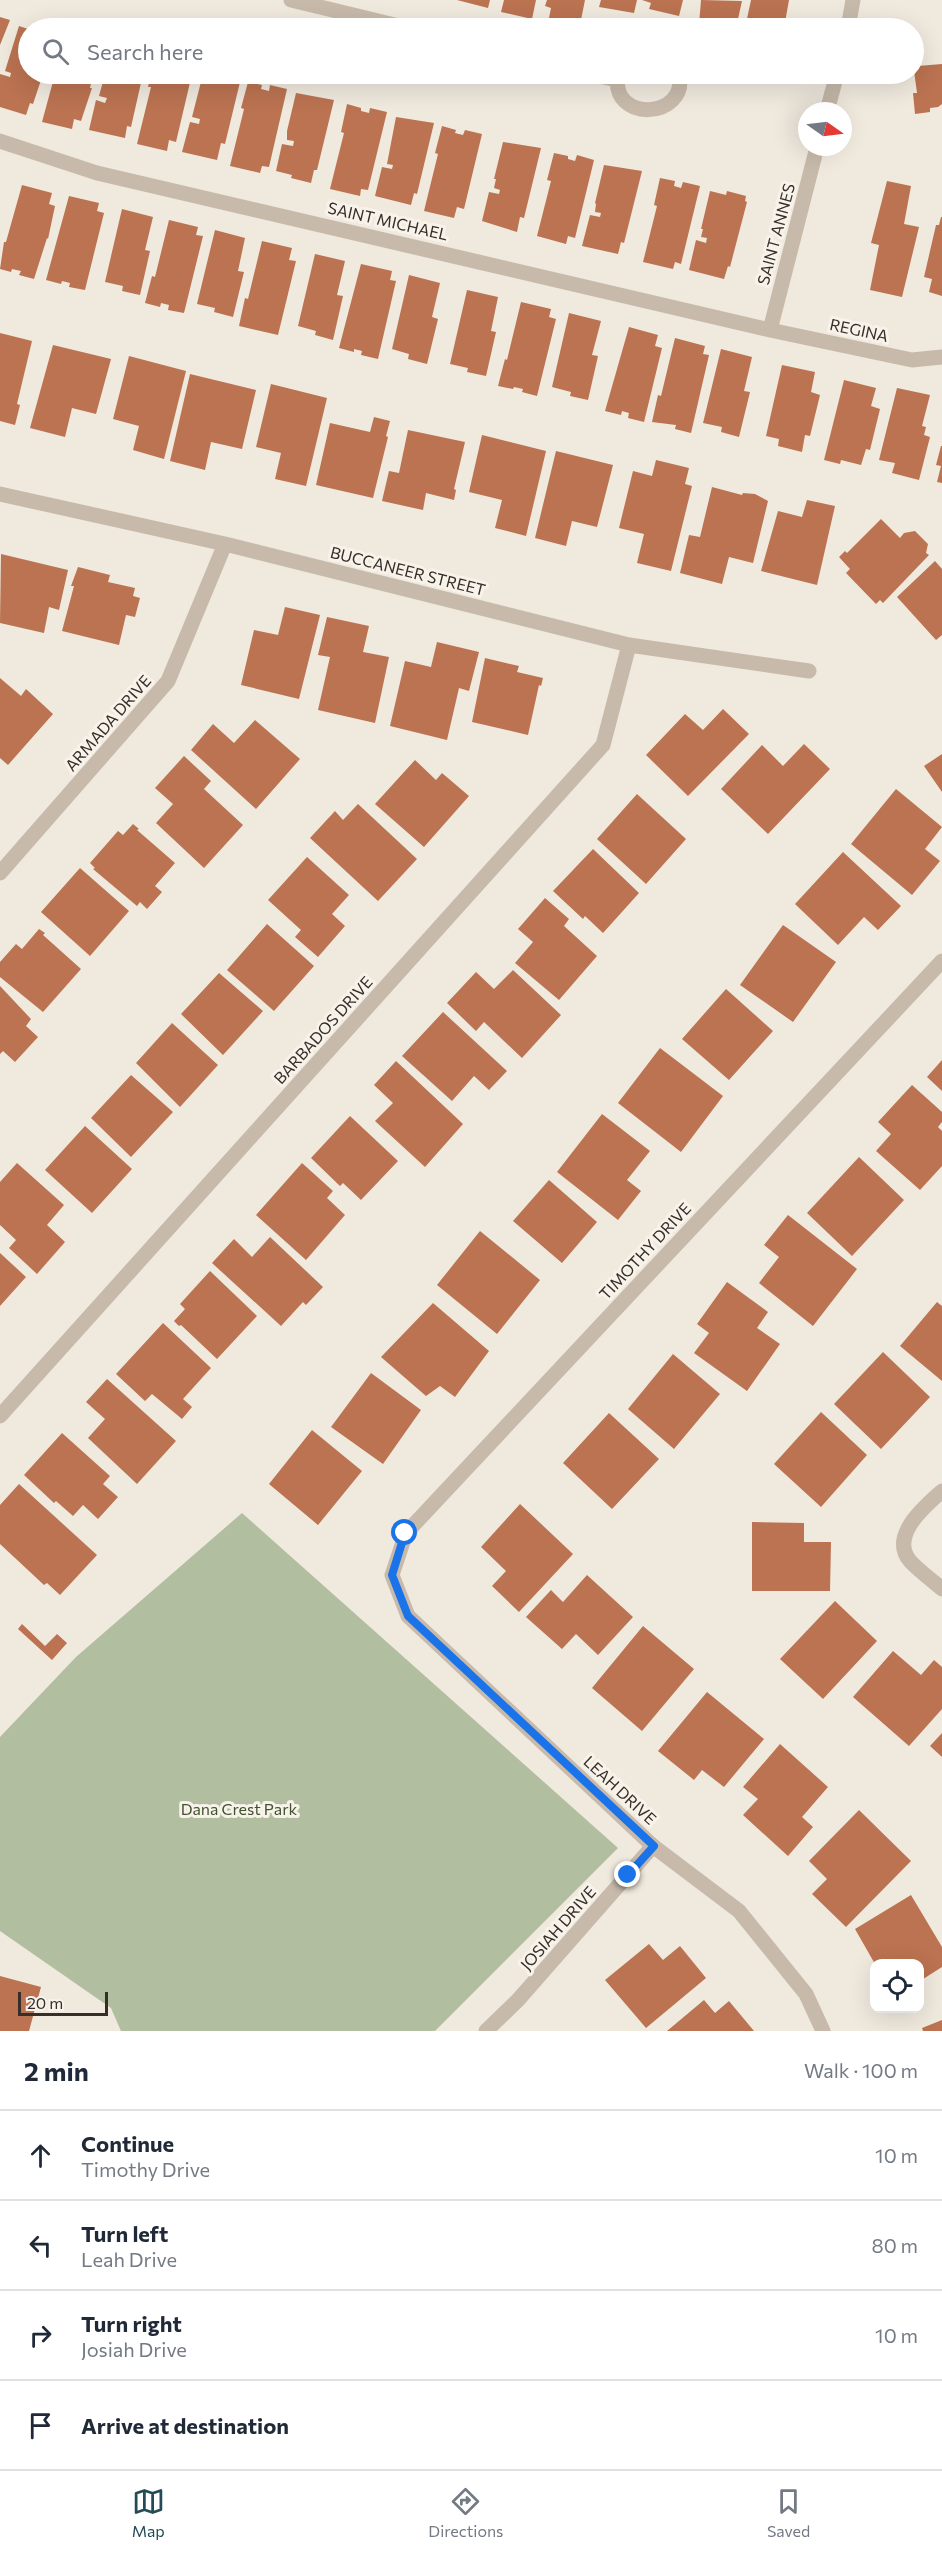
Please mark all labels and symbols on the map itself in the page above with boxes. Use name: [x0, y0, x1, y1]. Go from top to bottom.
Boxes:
north arrow: [798, 102, 852, 156]
street label: SAINT ANNES: [753, 181, 798, 287]
street label: SAINT MICHAEL: [326, 197, 450, 244]
street label: REGINA: [828, 314, 890, 345]
street label: BUCCANEER STREET: [329, 542, 488, 599]
street label: ARMADA DRIVE: [61, 671, 154, 775]
street label: BARBADOS DRIVE: [269, 972, 376, 1087]
street label: TIMOTHY DRIVE: [595, 1198, 694, 1303]
route start: [391, 1519, 417, 1545]
street label: LEAH DRIVE: [580, 1751, 661, 1828]
park label: Dana Crest Park: [181, 1799, 298, 1818]
route end: [614, 1861, 640, 1887]
street label: JOSIAH DRIVE: [516, 1882, 599, 1974]
scale bar: [18, 1989, 108, 2016]

